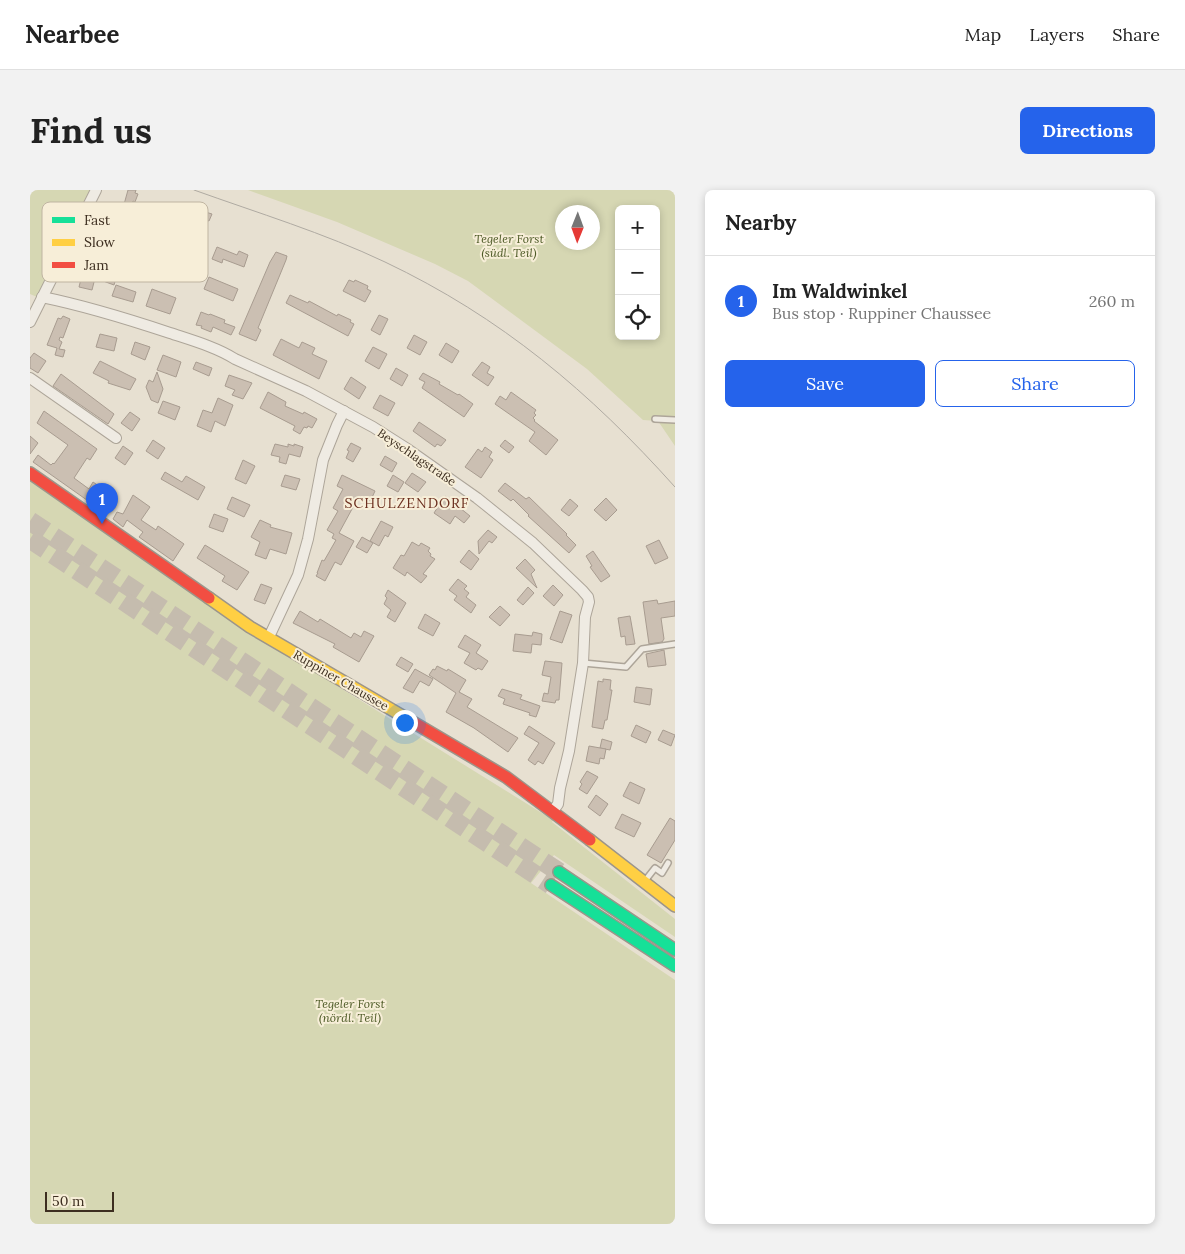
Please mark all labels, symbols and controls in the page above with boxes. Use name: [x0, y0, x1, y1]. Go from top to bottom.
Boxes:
text: Nearbee: [25, 19, 119, 50]
text: Map: [965, 23, 1001, 46]
text: Layers: [1029, 23, 1084, 46]
text: Share: [1112, 23, 1160, 46]
button: Directions: [1020, 107, 1155, 154]
text: Find us: [30, 108, 152, 153]
legend: [42, 202, 208, 282]
north arrow: [555, 205, 600, 250]
map controls: [615, 205, 660, 340]
button: +: [615, 205, 660, 250]
text: Nearby: [725, 209, 796, 236]
text: Fast: [84, 211, 111, 229]
park label: Tegeler Forst (südl. Teil): [474, 231, 544, 261]
text: Slow: [84, 233, 116, 251]
button: −: [615, 250, 660, 295]
text: Jam: [83, 256, 109, 274]
text: Im Waldwinkel: [772, 279, 907, 303]
text: 1: [738, 291, 744, 311]
text: 260 m: [1089, 291, 1135, 311]
button: locate: [615, 295, 660, 340]
text: Bus stop · Ruppiner Chaussee: [772, 303, 991, 323]
button: Save: [725, 360, 925, 407]
button: Share: [935, 360, 1135, 407]
street label: Beyschlagstraße: [375, 425, 460, 489]
pin: 1: [86, 483, 118, 524]
district label: SCHULZENDORF: [344, 494, 470, 512]
street label: Ruppiner Chaussee: [291, 647, 392, 714]
your location: [392, 710, 418, 736]
park label: Tegeler Forst (nördl. Teil): [315, 996, 385, 1026]
scale bar: [45, 1189, 114, 1212]
text: 50 m: [52, 1192, 85, 1210]

